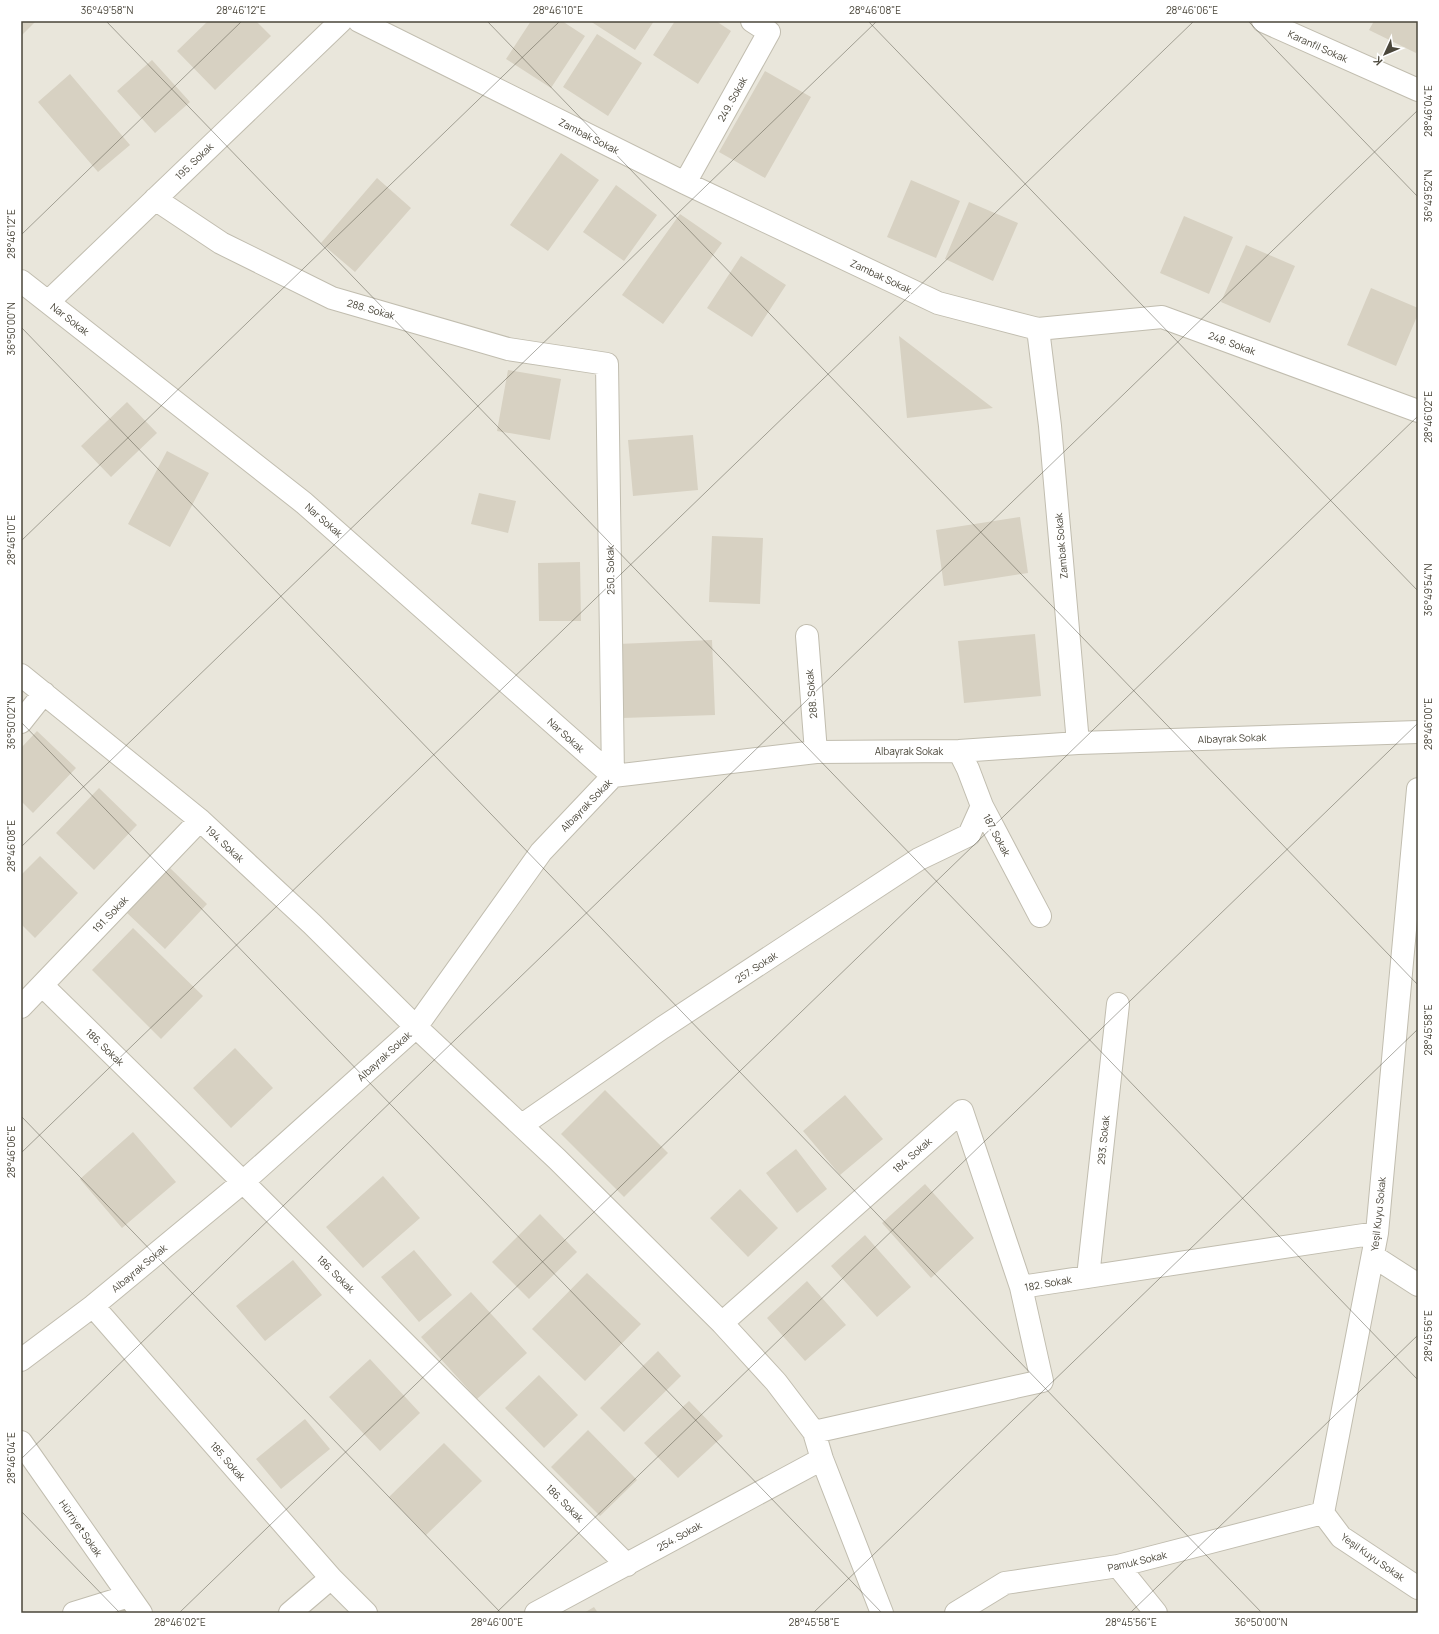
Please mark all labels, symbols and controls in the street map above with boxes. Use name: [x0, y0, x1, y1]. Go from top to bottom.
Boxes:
text: 36°49'58"N: [81, 3, 134, 17]
text: 28°46'12"E: [216, 3, 266, 17]
text: 28°46'10"E: [533, 3, 583, 17]
text: 28°46'08"E: [849, 3, 901, 17]
text: 28°46'06"E: [1166, 3, 1218, 17]
street label: Karanfil Sokak: [1286, 27, 1351, 66]
north arrow: [1365, 34, 1405, 74]
text: K: [1369, 53, 1385, 69]
street label: 249. Sokak: [714, 73, 751, 124]
text: 28°46'04"E: [1421, 85, 1435, 137]
street label: Zambak Sokak: [556, 115, 623, 158]
street label: 195. Sokak: [172, 139, 217, 183]
text: 36°49'52"N: [1421, 170, 1435, 222]
text: 28°46'12"E: [4, 209, 18, 259]
street label: Zambak Sokak: [848, 256, 915, 297]
street label: 288. Sokak: [345, 295, 398, 323]
street label: Nar Sokak: [48, 299, 93, 339]
text: 36°50'00"N: [4, 302, 18, 356]
street label: 248. Sokak: [1206, 328, 1259, 358]
text: 28°46'02"E: [1421, 391, 1435, 443]
street label: Nar Sokak: [302, 500, 347, 541]
street label: Zambak Sokak: [1051, 511, 1071, 580]
text: 28°46'10"E: [4, 515, 18, 565]
street label: 250. Sokak: [603, 544, 617, 595]
text: 36°49'54"N: [1421, 564, 1435, 616]
street label: 288. Sokak: [802, 668, 820, 719]
text: 36°50'02"N: [4, 696, 18, 749]
text: 28°46'00"E: [1421, 698, 1435, 750]
street label: Nar Sokak: [544, 715, 588, 756]
street label: Albayrak Sokak: [1197, 730, 1268, 746]
street label: Albayrak Sokak: [875, 744, 944, 758]
street label: Albayrak Sokak: [557, 775, 616, 835]
street label: 187. Sokak: [980, 811, 1015, 860]
text: 28°46'08"E: [4, 820, 18, 872]
street label: 194. Sokak: [203, 823, 248, 866]
street label: 191. Sokak: [89, 892, 132, 935]
street label: 257. Sokak: [732, 948, 781, 986]
text: 28°45'58"E: [1421, 1004, 1435, 1056]
street label: 186. Sokak: [83, 1025, 128, 1069]
street label: Albayrak Sokak: [354, 1027, 415, 1084]
street label: 293. Sokak: [1093, 1114, 1113, 1165]
text: 28°46'06"E: [4, 1126, 18, 1178]
street label: 184. Sokak: [889, 1133, 935, 1176]
street label: Yeşil Kuyu Sokak: [1367, 1175, 1389, 1252]
street label: Albayrak Sokak: [108, 1240, 171, 1295]
street label: 186. Sokak: [314, 1252, 359, 1297]
street label: 182. Sokak: [1023, 1272, 1074, 1294]
text: 28°45'56"E: [1421, 1310, 1435, 1362]
text: 28°46'04"E: [4, 1432, 18, 1484]
street label: 185. Sokak: [207, 1438, 250, 1484]
street label: 186. Sokak: [543, 1481, 588, 1526]
street label: Hürriyet Sokak: [56, 1497, 106, 1560]
street label: 254. Sokak: [654, 1517, 705, 1554]
street label: Yeşil Kuyu Sokak: [1338, 1530, 1409, 1585]
street label: Pamuk Sokak: [1106, 1547, 1169, 1575]
text: 28°46'02"E: [154, 1615, 206, 1629]
text: 28°46'00"E: [471, 1615, 523, 1629]
text: 28°45'58"E: [788, 1615, 840, 1629]
text: 28°45'56"E: [1105, 1615, 1157, 1629]
text: 36°50'00"N: [1234, 1615, 1288, 1629]

